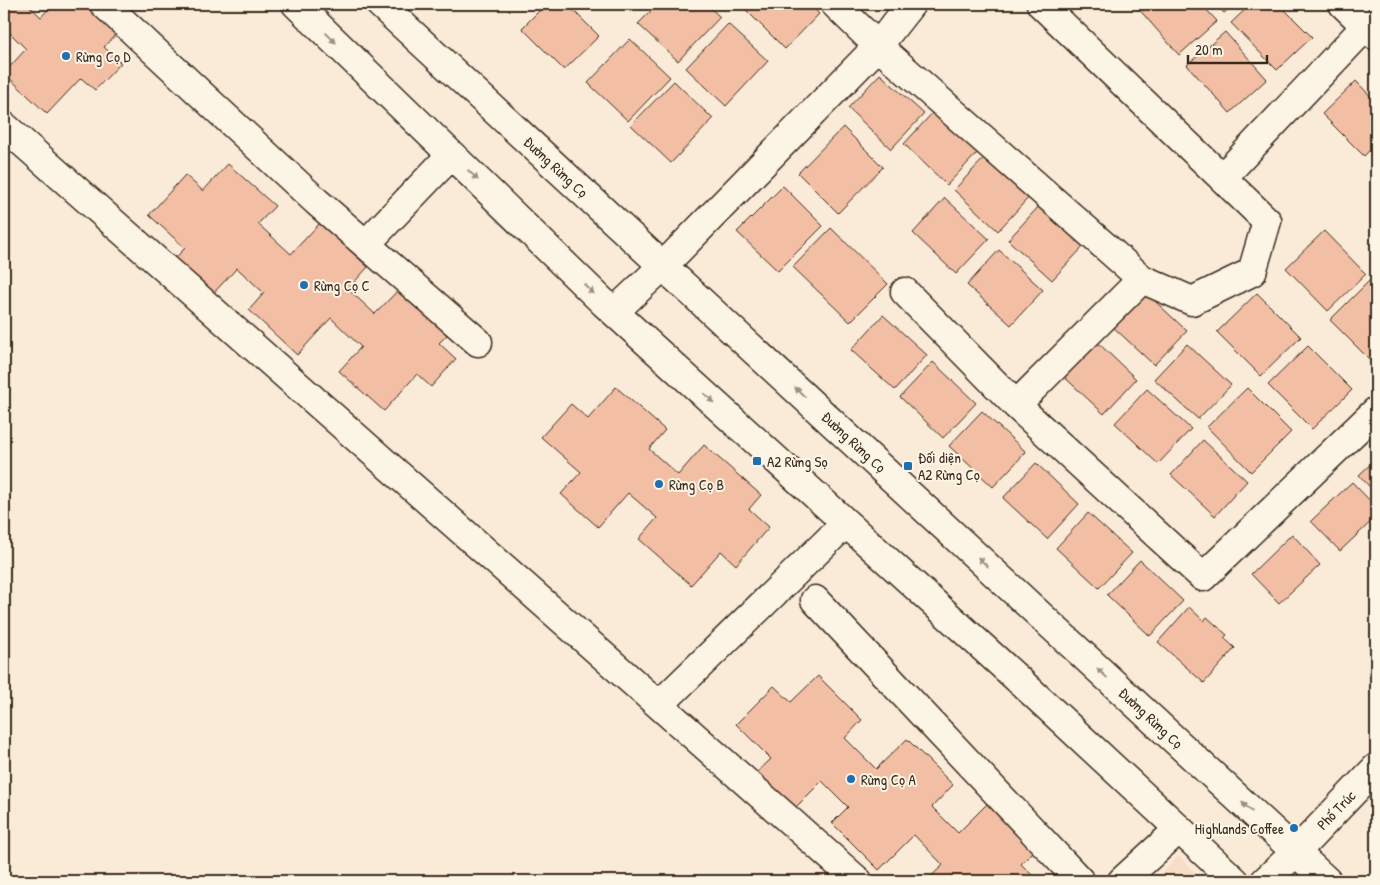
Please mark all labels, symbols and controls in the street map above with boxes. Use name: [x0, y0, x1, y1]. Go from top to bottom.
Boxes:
one-way arrow: [325, 32, 337, 44]
scale bar: [1188, 32, 1266, 64]
text: 20 m: [1195, 39, 1222, 60]
place label: Rừng Cọ D: [76, 46, 131, 67]
marker: Rừng Cọ D: [60, 50, 72, 62]
street label: Đường Rừng Cọ: [519, 132, 593, 202]
one-way arrow: [466, 169, 478, 181]
place label: Rừng Cọ C: [314, 275, 370, 296]
marker: Rừng Cọ C: [298, 279, 310, 291]
one-way arrow: [583, 283, 595, 295]
one-way arrow: [793, 387, 806, 398]
one-way arrow: [702, 392, 714, 404]
street label: Đường Rừng Cọ: [817, 407, 891, 477]
place label: Đối diện A2 Rừng Cọ: [918, 447, 980, 485]
place label: A2 Rừng Sọ: [767, 451, 827, 472]
marker: A2 Rừng Sọ: [751, 455, 763, 467]
marker: Đối diện A2 Rừng Cọ: [902, 460, 914, 472]
place label: Rừng Cọ B: [669, 474, 724, 495]
marker: Rừng Cọ B: [653, 478, 665, 490]
one-way arrow: [978, 556, 990, 568]
one-way arrow: [1097, 667, 1109, 679]
street label: Đường Rừng Cọ: [1114, 683, 1188, 753]
place label: Rừng Cọ A: [861, 769, 916, 790]
marker: Rừng Cọ A: [845, 773, 857, 785]
street label: Phố Trúc: [1312, 785, 1360, 834]
one-way arrow: [1242, 801, 1254, 813]
place label: Highlands Coffee: [1195, 818, 1284, 839]
marker: Highlands Coffee: [1288, 822, 1300, 834]

